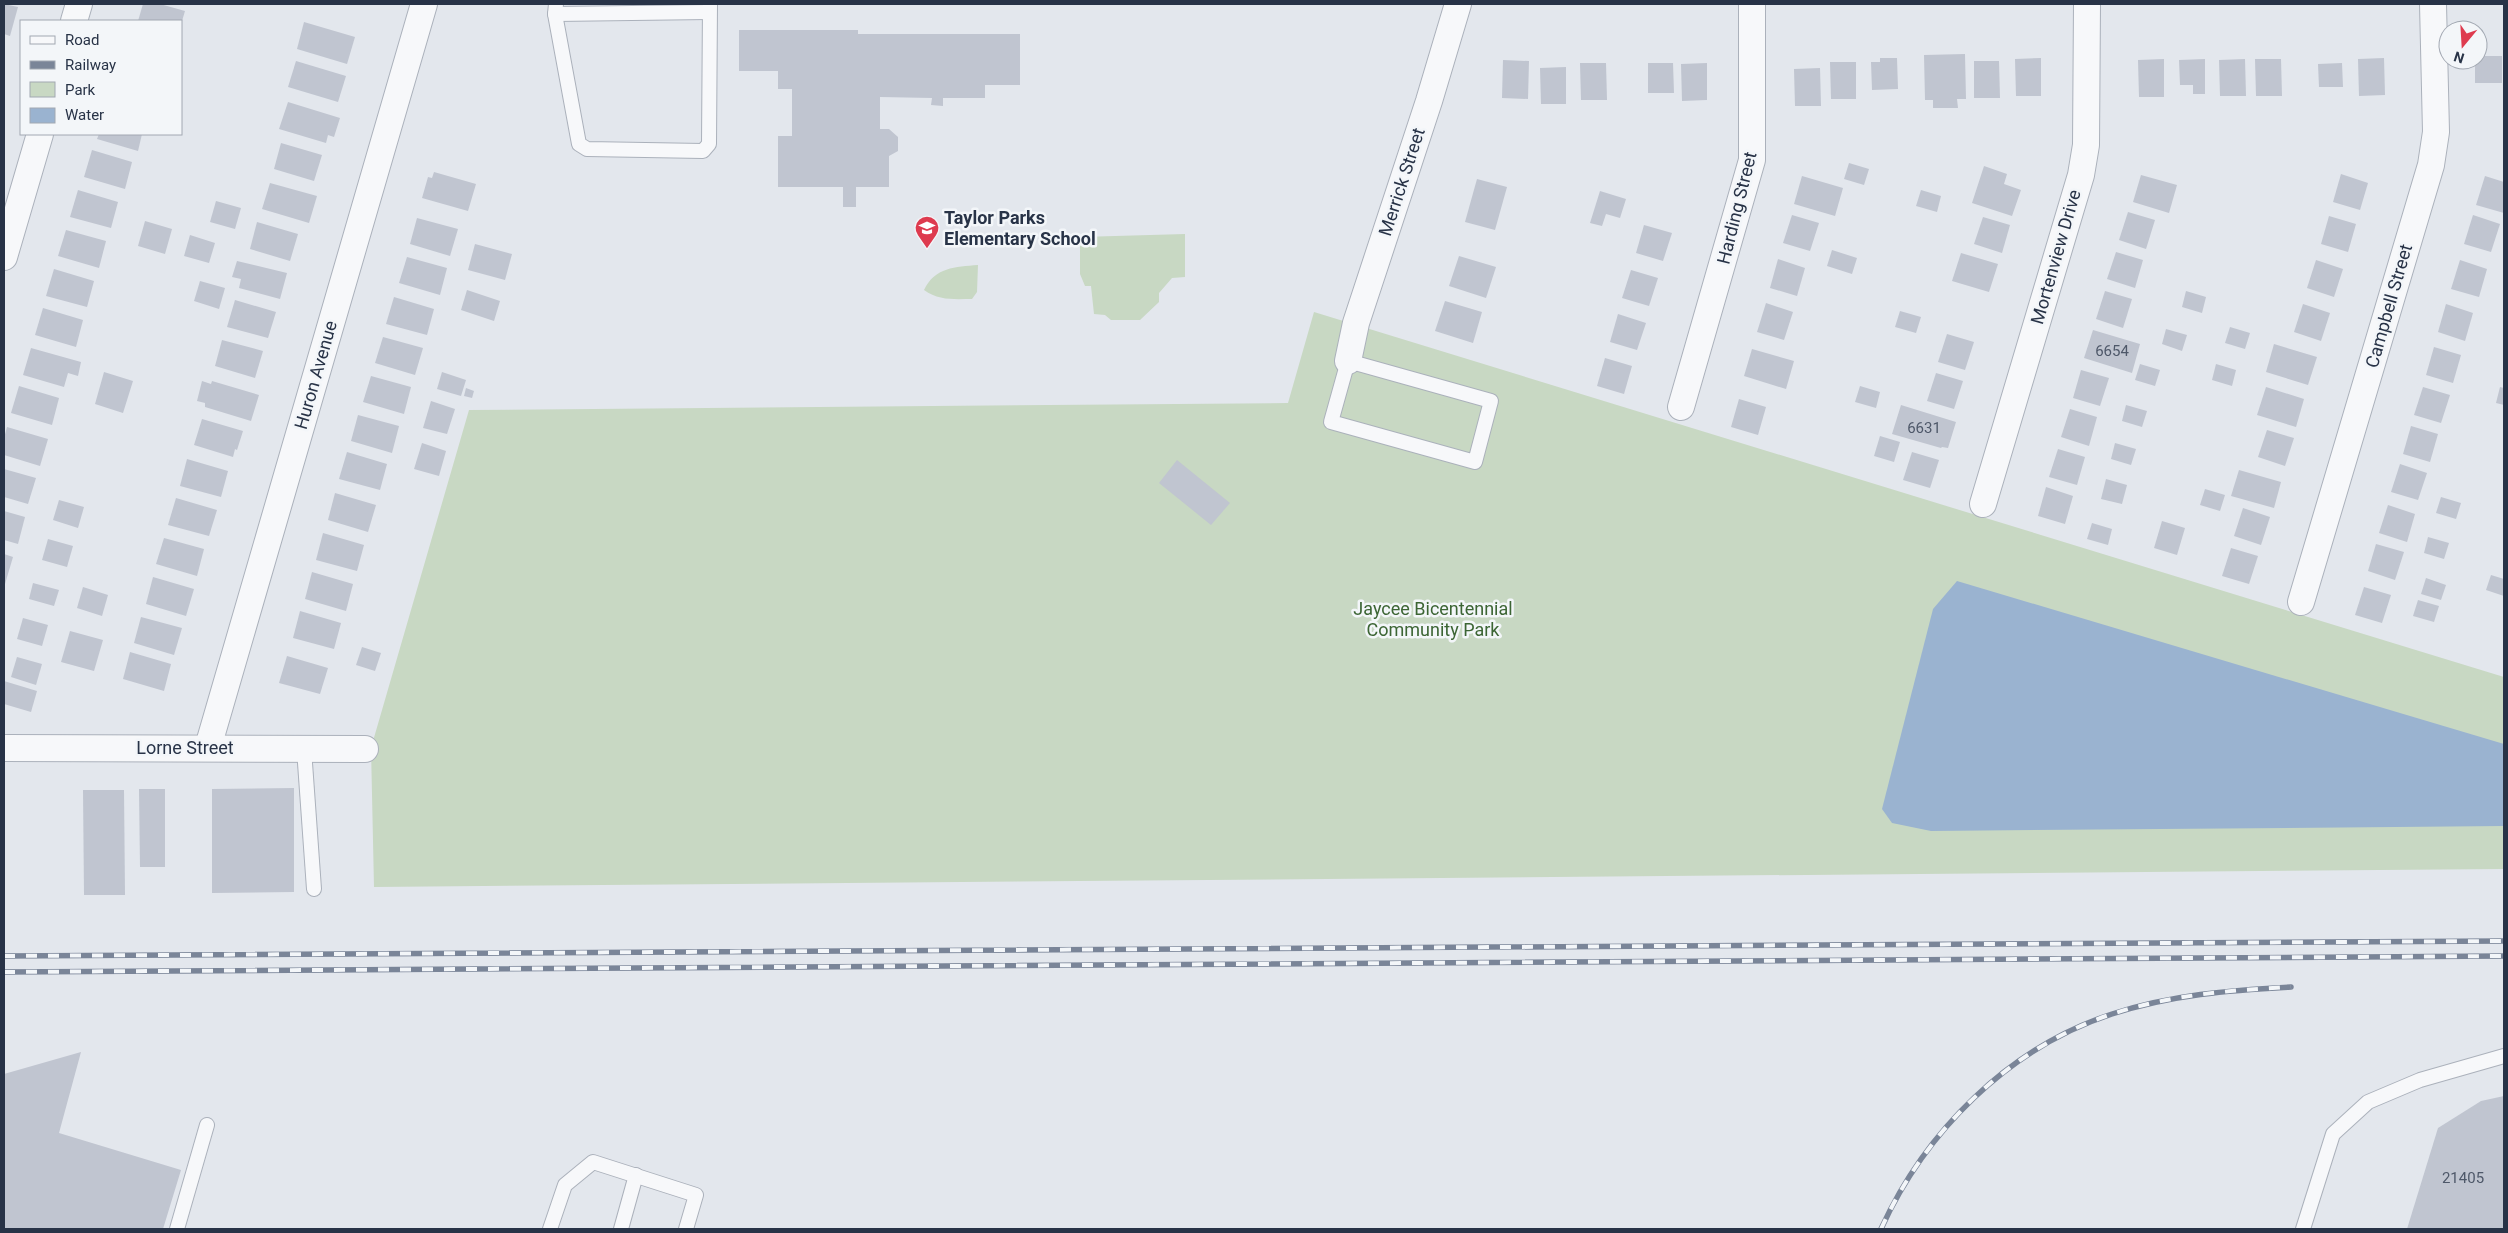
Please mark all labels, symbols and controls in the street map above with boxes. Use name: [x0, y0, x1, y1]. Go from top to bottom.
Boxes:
legend: [20, 20, 182, 135]
north arrow: [2438, 20, 2488, 70]
text: Road: [65, 31, 99, 49]
text: N: [2452, 48, 2466, 67]
text: Railway: [65, 56, 116, 74]
text: Park: [65, 81, 96, 99]
text: Water: [65, 106, 104, 124]
street label: Merrick Street: [1374, 125, 1429, 239]
street label: Harding Street: [1712, 149, 1761, 266]
street label: Mortenview Drive: [2026, 187, 2085, 327]
place label: Taylor Parks Elementary School: [944, 207, 1096, 249]
school or university icon: Taylor Parks Elementary School: [914, 215, 940, 249]
street label: Campbell Street: [2361, 241, 2416, 370]
street label: Huron Avenue: [290, 318, 341, 432]
house number: 6654: [2095, 342, 2129, 360]
house number: 6631: [1907, 419, 1941, 437]
park label: Jaycee Bicentennial Community Park: [1353, 598, 1513, 640]
street label: Lorne Street: [136, 737, 234, 758]
house number: 21405: [2442, 1169, 2484, 1187]

